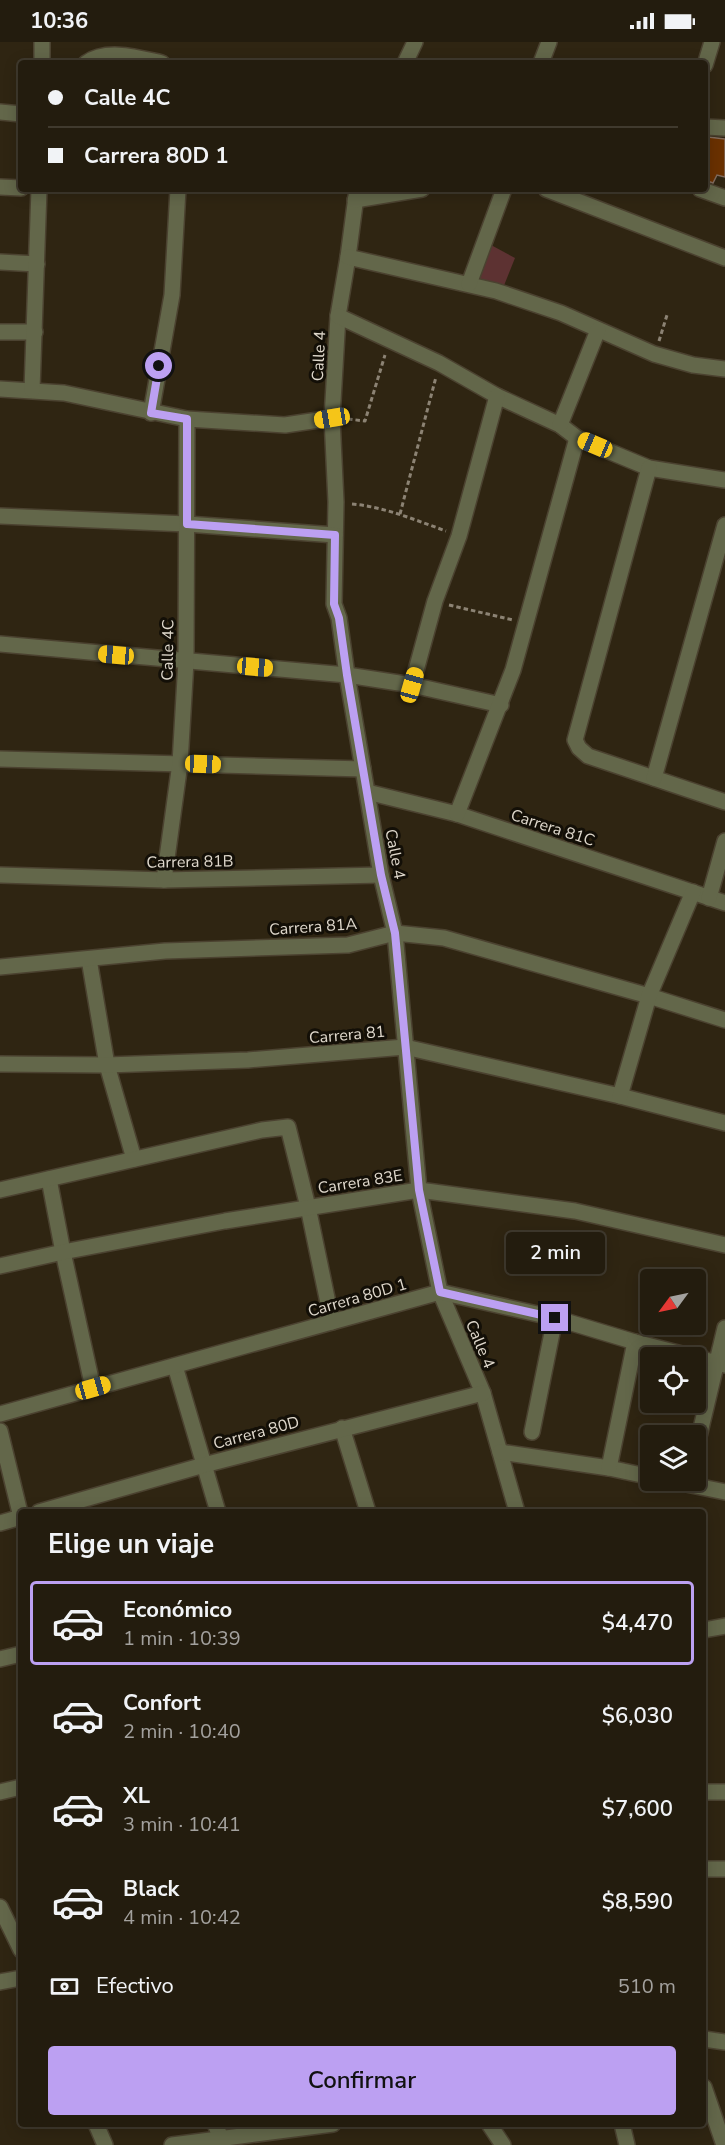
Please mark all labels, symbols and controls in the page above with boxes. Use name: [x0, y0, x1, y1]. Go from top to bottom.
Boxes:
text: 10:36: [30, 6, 88, 36]
text: Calle 4C: [84, 83, 171, 113]
text: Carrera 80D 1: [84, 141, 228, 171]
street label: Calle 4: [307, 330, 331, 382]
route start: [145, 352, 172, 379]
car: [313, 406, 351, 430]
car: [575, 430, 615, 460]
street label: Calle 4C: [156, 619, 180, 681]
car: [97, 644, 135, 666]
car: [236, 656, 274, 678]
car: [398, 665, 426, 705]
car: [185, 754, 221, 774]
street label: Carrera 81C: [508, 804, 598, 852]
street label: Calle 4: [379, 827, 411, 882]
street label: Carrera 81B: [146, 850, 234, 874]
street label: Carrera 81A: [268, 913, 358, 941]
street label: Carrera 81: [308, 1021, 386, 1049]
street label: Carrera 83E: [316, 1164, 404, 1200]
callout: 2 min: [506, 1231, 604, 1273]
text: 2 min: [530, 1239, 581, 1266]
north arrow: [640, 1269, 706, 1335]
map controls: [640, 1269, 706, 1491]
street label: Carrera 80D 1: [305, 1273, 409, 1323]
route end: [541, 1304, 568, 1331]
street label: Calle 4: [460, 1317, 500, 1372]
button: locate: [640, 1347, 706, 1413]
car: [73, 1374, 113, 1402]
street label: Carrera 80D: [211, 1411, 302, 1455]
button: layers: [640, 1425, 706, 1491]
text: Elige un viaje: [48, 1526, 214, 1563]
text: Económico: [123, 1595, 232, 1625]
icon: car: [51, 1596, 105, 1650]
text: $4,470: [602, 1608, 673, 1638]
text: 1 min · 10:39: [123, 1625, 241, 1652]
text: Confort: [123, 1688, 201, 1718]
icon: car: [51, 1689, 105, 1743]
text: $6,030: [602, 1701, 673, 1731]
text: 2 min · 10:40: [123, 1718, 241, 1745]
text: XL: [123, 1781, 150, 1811]
icon: car: [51, 1782, 105, 1836]
text: $7,600: [602, 1794, 673, 1824]
text: 3 min · 10:41: [123, 1811, 241, 1838]
text: Black: [123, 1874, 179, 1904]
icon: car: [51, 1875, 105, 1929]
text: $8,590: [602, 1887, 673, 1917]
text: 4 min · 10:42: [123, 1904, 241, 1931]
icon: cash: [48, 1970, 81, 2003]
text: Efectivo: [96, 1971, 174, 2001]
text: 510 m: [618, 1973, 676, 2000]
button: Confirmar: [48, 2046, 676, 2115]

